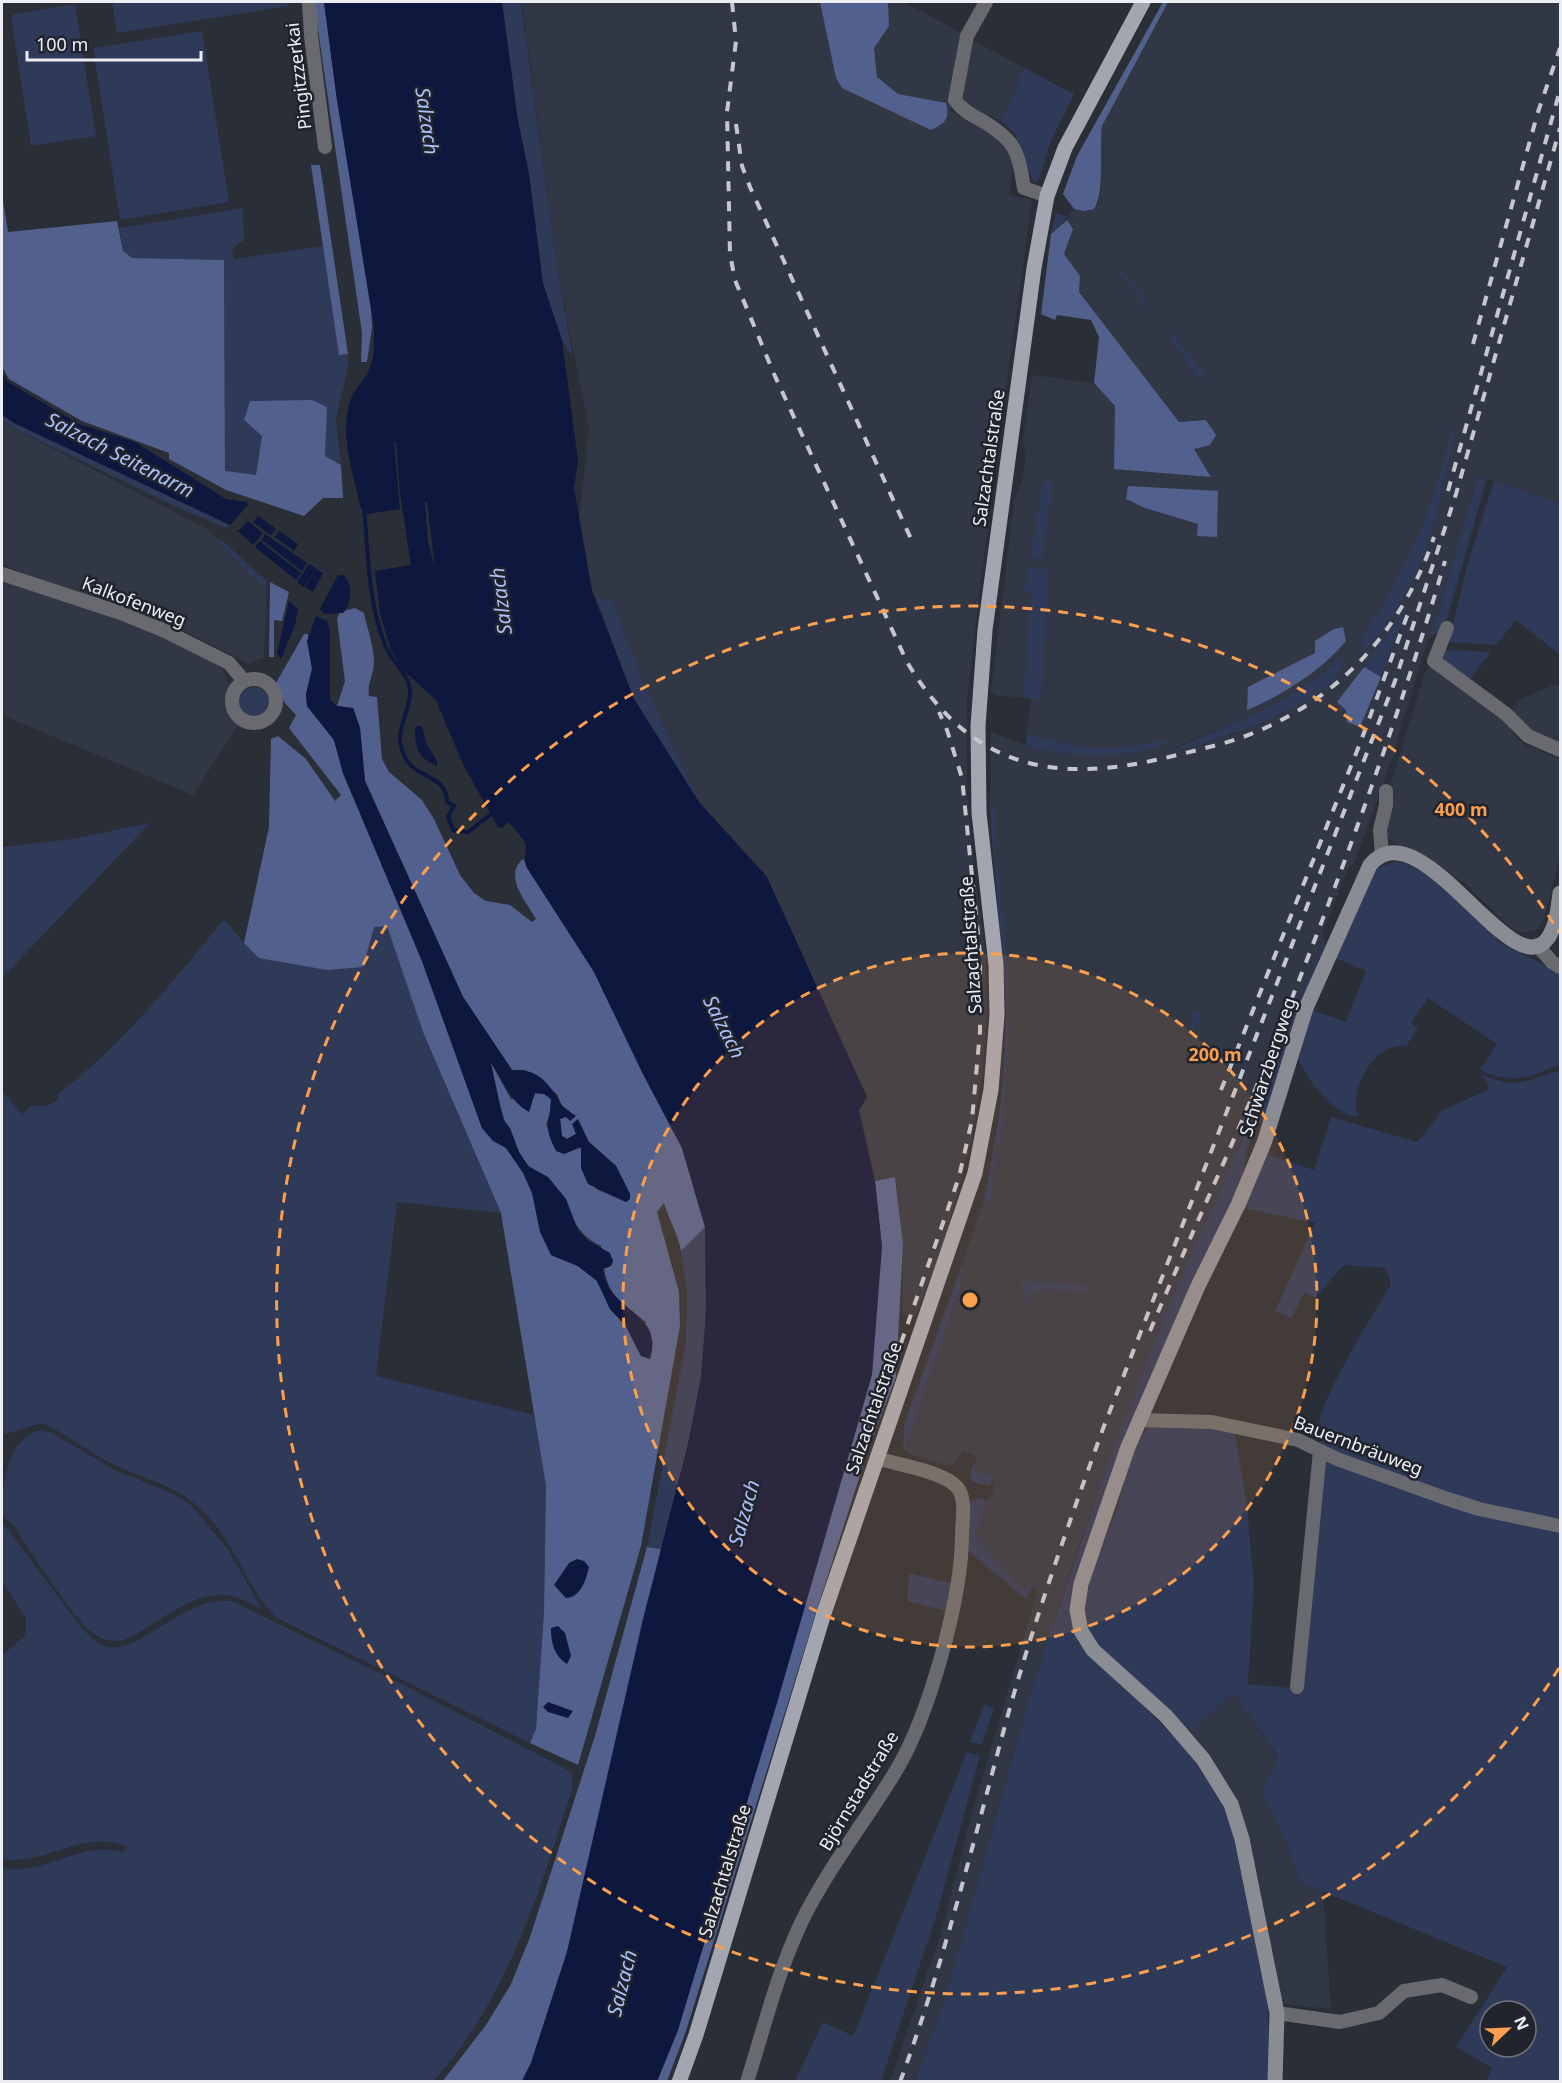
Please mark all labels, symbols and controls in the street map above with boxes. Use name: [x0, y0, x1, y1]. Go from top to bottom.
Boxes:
street label: Pingitzzerkai: [280, 21, 316, 131]
scale bar: [27, 24, 201, 62]
text: 100 m: [36, 32, 88, 56]
water label: Salzach: [409, 86, 446, 156]
street label: Salzachtalstraße: [967, 388, 1009, 528]
water label: Salzach Seitenarm: [41, 406, 199, 504]
water label: Salzach: [483, 566, 518, 636]
street label: Kalkofenweg: [79, 570, 190, 632]
text: 400 m: [1434, 797, 1488, 821]
street label: Salzachtalstraße: [953, 875, 987, 1015]
water label: Salzach: [697, 991, 752, 1063]
street label: Schwarzbergweg: [1233, 994, 1301, 1139]
text: 200 m: [1188, 1042, 1242, 1066]
centre of rings: [960, 1290, 980, 1310]
street label: Salzachtalstraße: [839, 1339, 907, 1477]
street label: Bauernbräuweg: [1290, 1409, 1426, 1481]
water label: Salzach: [721, 1477, 766, 1549]
street label: Björnstadstraße: [813, 1726, 903, 1855]
street label: Salzachtalstraße: [692, 1801, 756, 1940]
water label: Salzach: [600, 1947, 643, 2019]
north arrow: [1478, 1999, 1538, 2059]
text: N: [1509, 2013, 1534, 2033]

